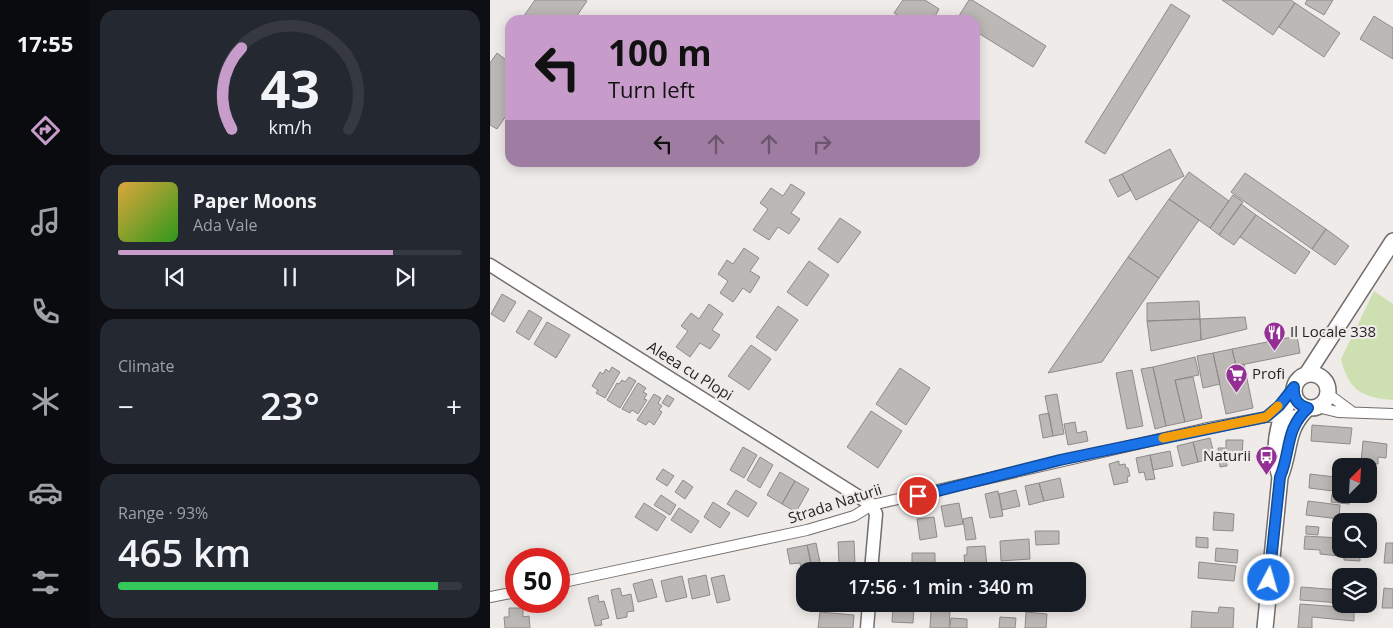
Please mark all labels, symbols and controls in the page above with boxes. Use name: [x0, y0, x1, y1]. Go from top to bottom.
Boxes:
text: 17:55: [17, 28, 73, 58]
text: 100 m: [608, 29, 712, 76]
icon: left: [525, 35, 590, 100]
text: 43: [260, 52, 320, 123]
text: Turn left: [608, 74, 695, 104]
icon: directions: [28, 113, 63, 148]
text: km/h: [268, 115, 312, 139]
icon: left: [649, 130, 677, 158]
icon: ahead: [702, 130, 730, 158]
icon: ahead: [755, 130, 783, 158]
icon: right: [808, 130, 836, 158]
text: Paper Moons: [193, 188, 317, 214]
icon: music: [28, 204, 63, 239]
text: Ada Vale: [193, 214, 257, 236]
icon: previous: [161, 263, 189, 291]
icon: pause: [276, 263, 304, 291]
icon: next: [391, 263, 419, 291]
icon: phone: [28, 294, 63, 329]
restaurant icon: Il Locale 338: [1262, 320, 1286, 351]
place label: Il Locale 338: [1290, 321, 1376, 341]
street label: Aleea cu Plopi: [644, 336, 737, 404]
text: Climate: [118, 355, 175, 377]
supermarket icon: Profi: [1224, 362, 1248, 393]
place label: Profi: [1252, 363, 1285, 383]
text: 23°: [260, 379, 320, 431]
icon: climate: [28, 384, 63, 419]
text: −: [118, 387, 134, 425]
text: +: [446, 387, 462, 425]
bus stop icon: Naturii: [1255, 444, 1279, 475]
place label: Naturii: [1203, 445, 1251, 465]
north arrow: [1332, 458, 1378, 502]
map controls: [1332, 458, 1377, 613]
icon: car: [28, 475, 63, 510]
pin: [897, 475, 939, 517]
street label: Strada Naturii: [785, 479, 884, 528]
icon: arrive: [904, 482, 932, 510]
text: Range · 93%: [118, 502, 208, 524]
button: search: [1332, 513, 1377, 558]
text: 465 km: [118, 526, 251, 578]
speed limit sign: 50: [505, 548, 570, 613]
position arrow: [1242, 553, 1294, 605]
icon: filters: [28, 565, 63, 600]
button: layers: [1332, 568, 1377, 613]
text: 17:56 · 1 min · 340 m: [848, 574, 1034, 600]

